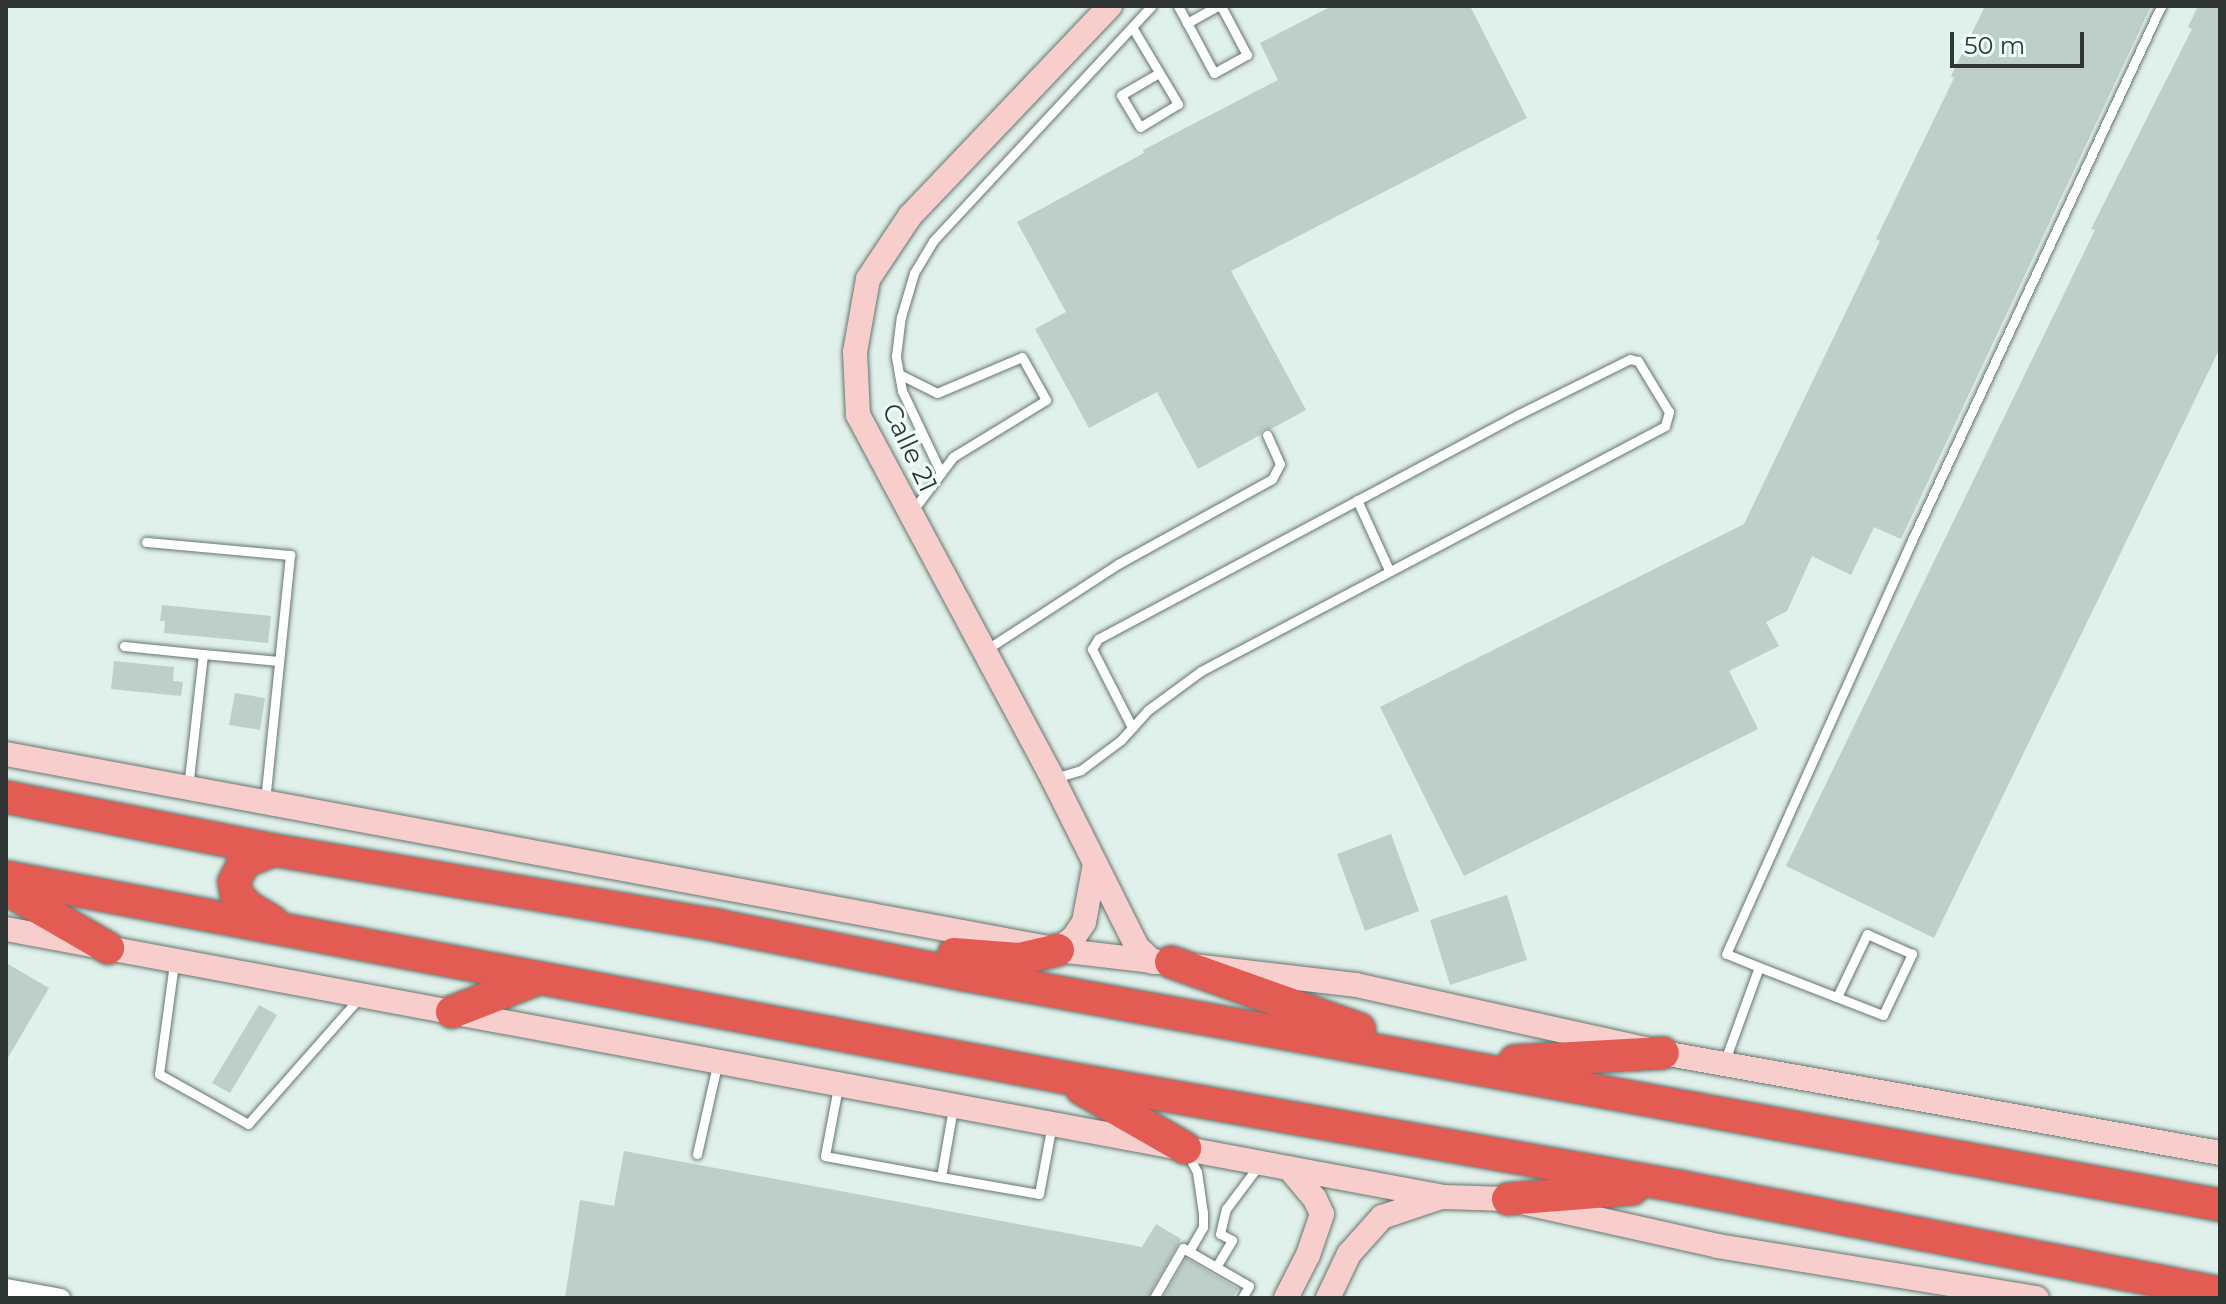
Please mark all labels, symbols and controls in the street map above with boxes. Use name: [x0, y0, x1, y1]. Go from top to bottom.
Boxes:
scale bar: [1954, 16, 2088, 66]
text: 50 m: [1964, 31, 2025, 60]
street label: Calle 21: [875, 399, 943, 497]

